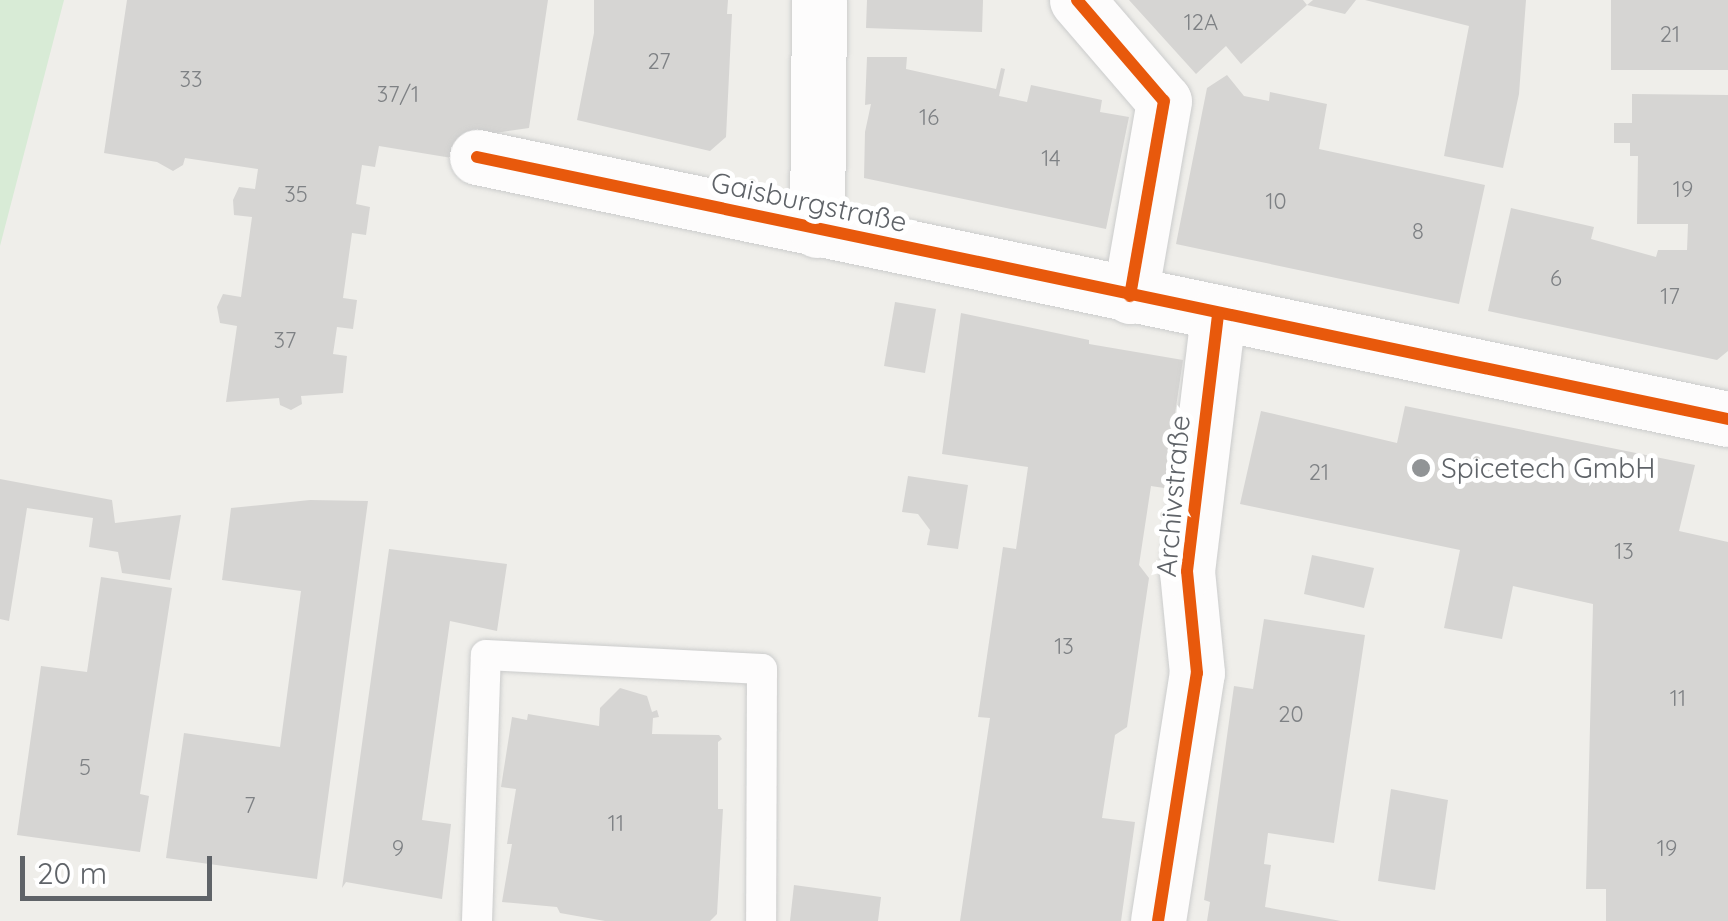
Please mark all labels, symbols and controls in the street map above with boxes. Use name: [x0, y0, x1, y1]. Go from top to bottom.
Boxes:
house number: 12A: [1184, 10, 1218, 36]
house number: 21: [1660, 22, 1680, 48]
house number: 27: [647, 49, 671, 75]
house number: 33: [179, 67, 203, 93]
house number: 37/1: [377, 82, 419, 108]
house number: 16: [919, 105, 939, 131]
house number: 14: [1041, 146, 1061, 172]
street label: Gaisburgstraße: [708, 165, 910, 239]
house number: 19: [1673, 177, 1693, 203]
house number: 35: [284, 182, 308, 208]
house number: 10: [1265, 189, 1287, 215]
house number: 8: [1412, 219, 1424, 245]
house number: 6: [1550, 266, 1562, 292]
house number: 17: [1660, 284, 1680, 310]
house number: 37: [274, 328, 296, 354]
street label: Archivstraße: [1149, 414, 1197, 578]
place label: Spicetech GmbH: [1441, 451, 1655, 485]
marker: Spicetech GmbH: [1410, 457, 1432, 479]
house number: 21: [1309, 460, 1329, 486]
house number: 13: [1614, 539, 1634, 565]
house number: 13: [1054, 634, 1074, 660]
house number: 11: [1670, 686, 1686, 712]
house number: 20: [1278, 702, 1304, 728]
house number: 5: [79, 755, 91, 781]
house number: 7: [244, 793, 256, 819]
house number: 11: [608, 811, 624, 837]
scale bar: [25, 836, 218, 898]
house number: 9: [392, 836, 404, 862]
house number: 19: [1657, 836, 1677, 862]
text: 20 m: [37, 854, 107, 892]

